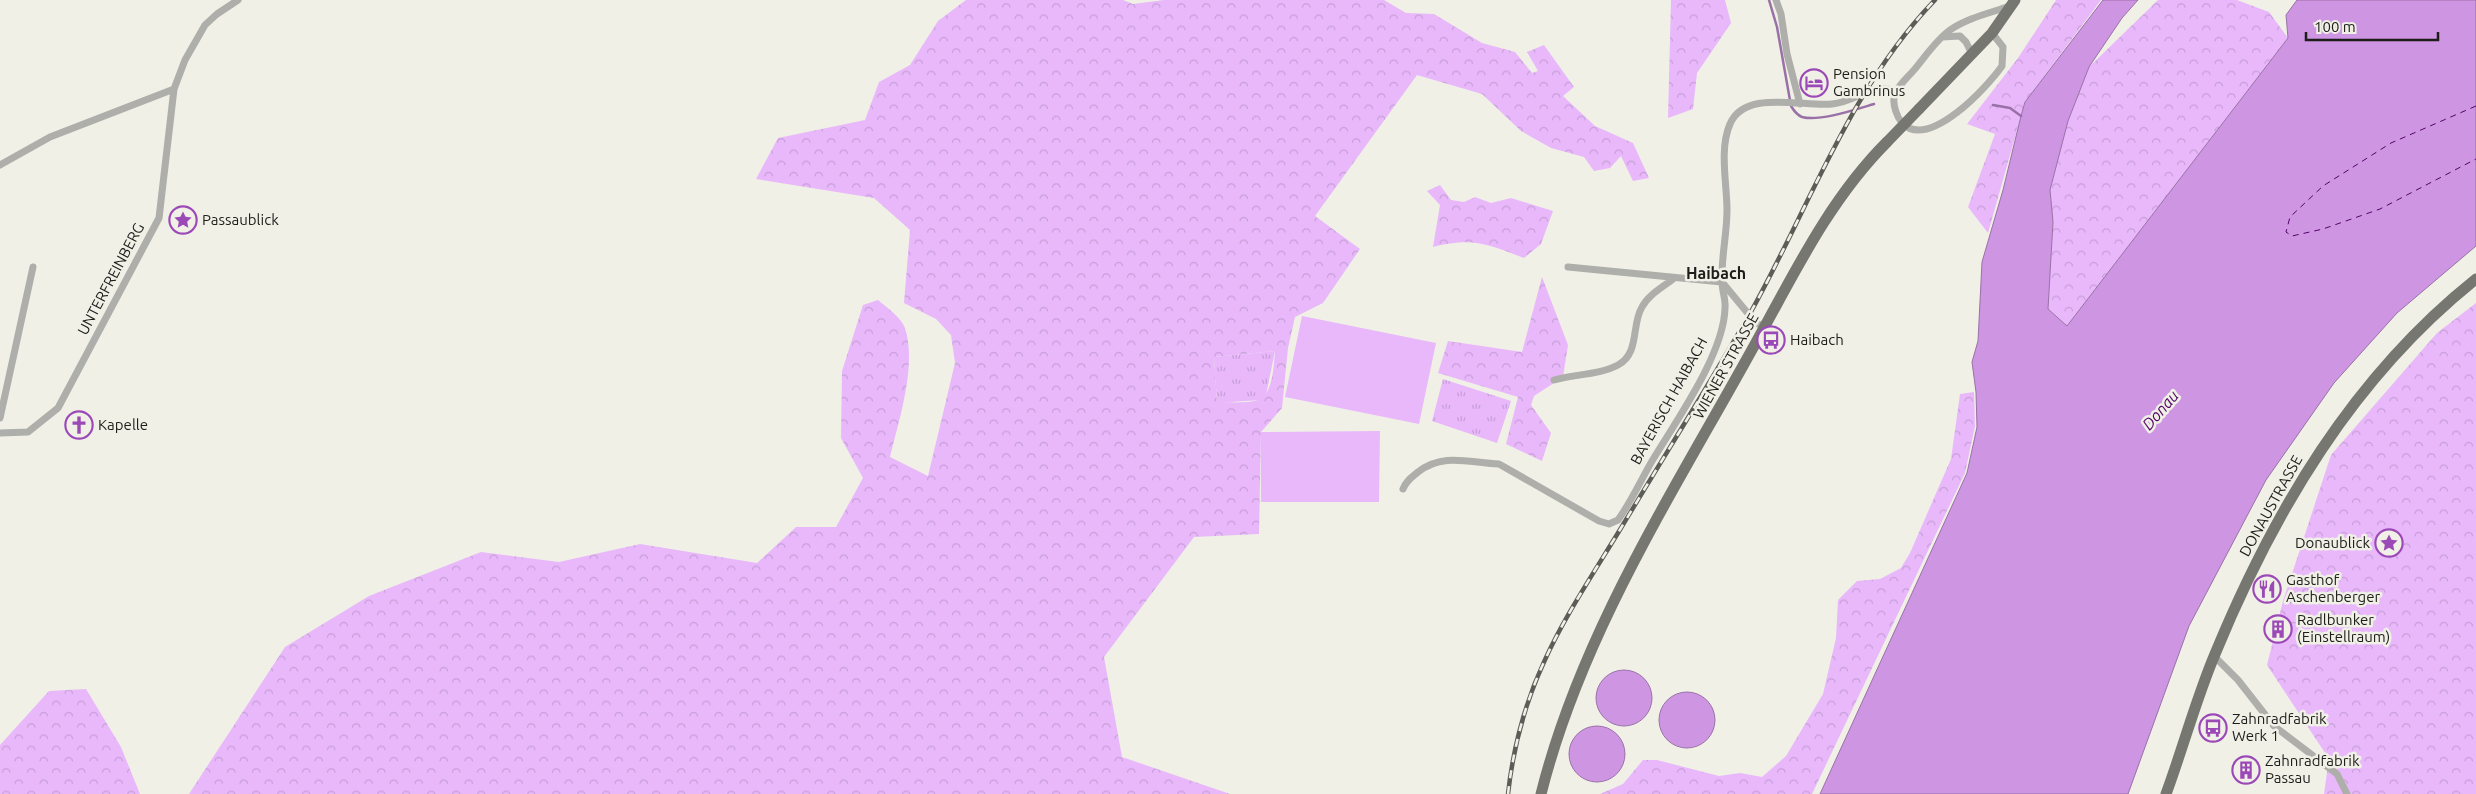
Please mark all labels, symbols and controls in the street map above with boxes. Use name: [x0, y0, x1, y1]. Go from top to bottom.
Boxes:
scale bar: [2306, 10, 2438, 42]
text: 100 m: [2314, 18, 2356, 35]
place label: Pension Gambrinus: [1833, 65, 1905, 99]
hotel icon: Pension Gambrinus: [1799, 68, 1829, 98]
place icon: Passaublick: [168, 205, 198, 235]
place label: Passaublick: [202, 211, 279, 228]
street label: UNTERFREINBERG: [74, 220, 147, 338]
district label: Haibach: [1686, 264, 1746, 282]
street label: WIENER STRASSE: [1689, 310, 1762, 422]
bus stop icon: Haibach: [1756, 325, 1786, 355]
place label: Haibach: [1790, 331, 1844, 348]
street label: BAYERISCH HAIBACH: [1627, 334, 1710, 467]
water label: Donau: [2138, 386, 2182, 433]
church icon: Kapelle: [64, 410, 94, 440]
place label: Kapelle: [98, 416, 148, 433]
street label: DONAUSTRASSE: [2236, 452, 2305, 559]
place icon: Donaublick: [2374, 528, 2404, 558]
place label: Donaublick: [2295, 534, 2370, 551]
place label: Gasthof Aschenberger: [2286, 571, 2380, 605]
restaurant icon: Gasthof Aschenberger: [2252, 574, 2282, 604]
place label: Radlbunker (Einstellraum): [2297, 611, 2390, 645]
building icon: Radlbunker (Einstellraum): [2263, 614, 2293, 644]
place label: Zahnradfabrik Werk 1: [2232, 710, 2327, 744]
bus stop icon: Zahnradfabrik Werk 1: [2198, 713, 2228, 743]
place label: Zahnradfabrik Passau: [2265, 752, 2360, 786]
building icon: Zahnradfabrik Passau: [2231, 755, 2261, 785]

